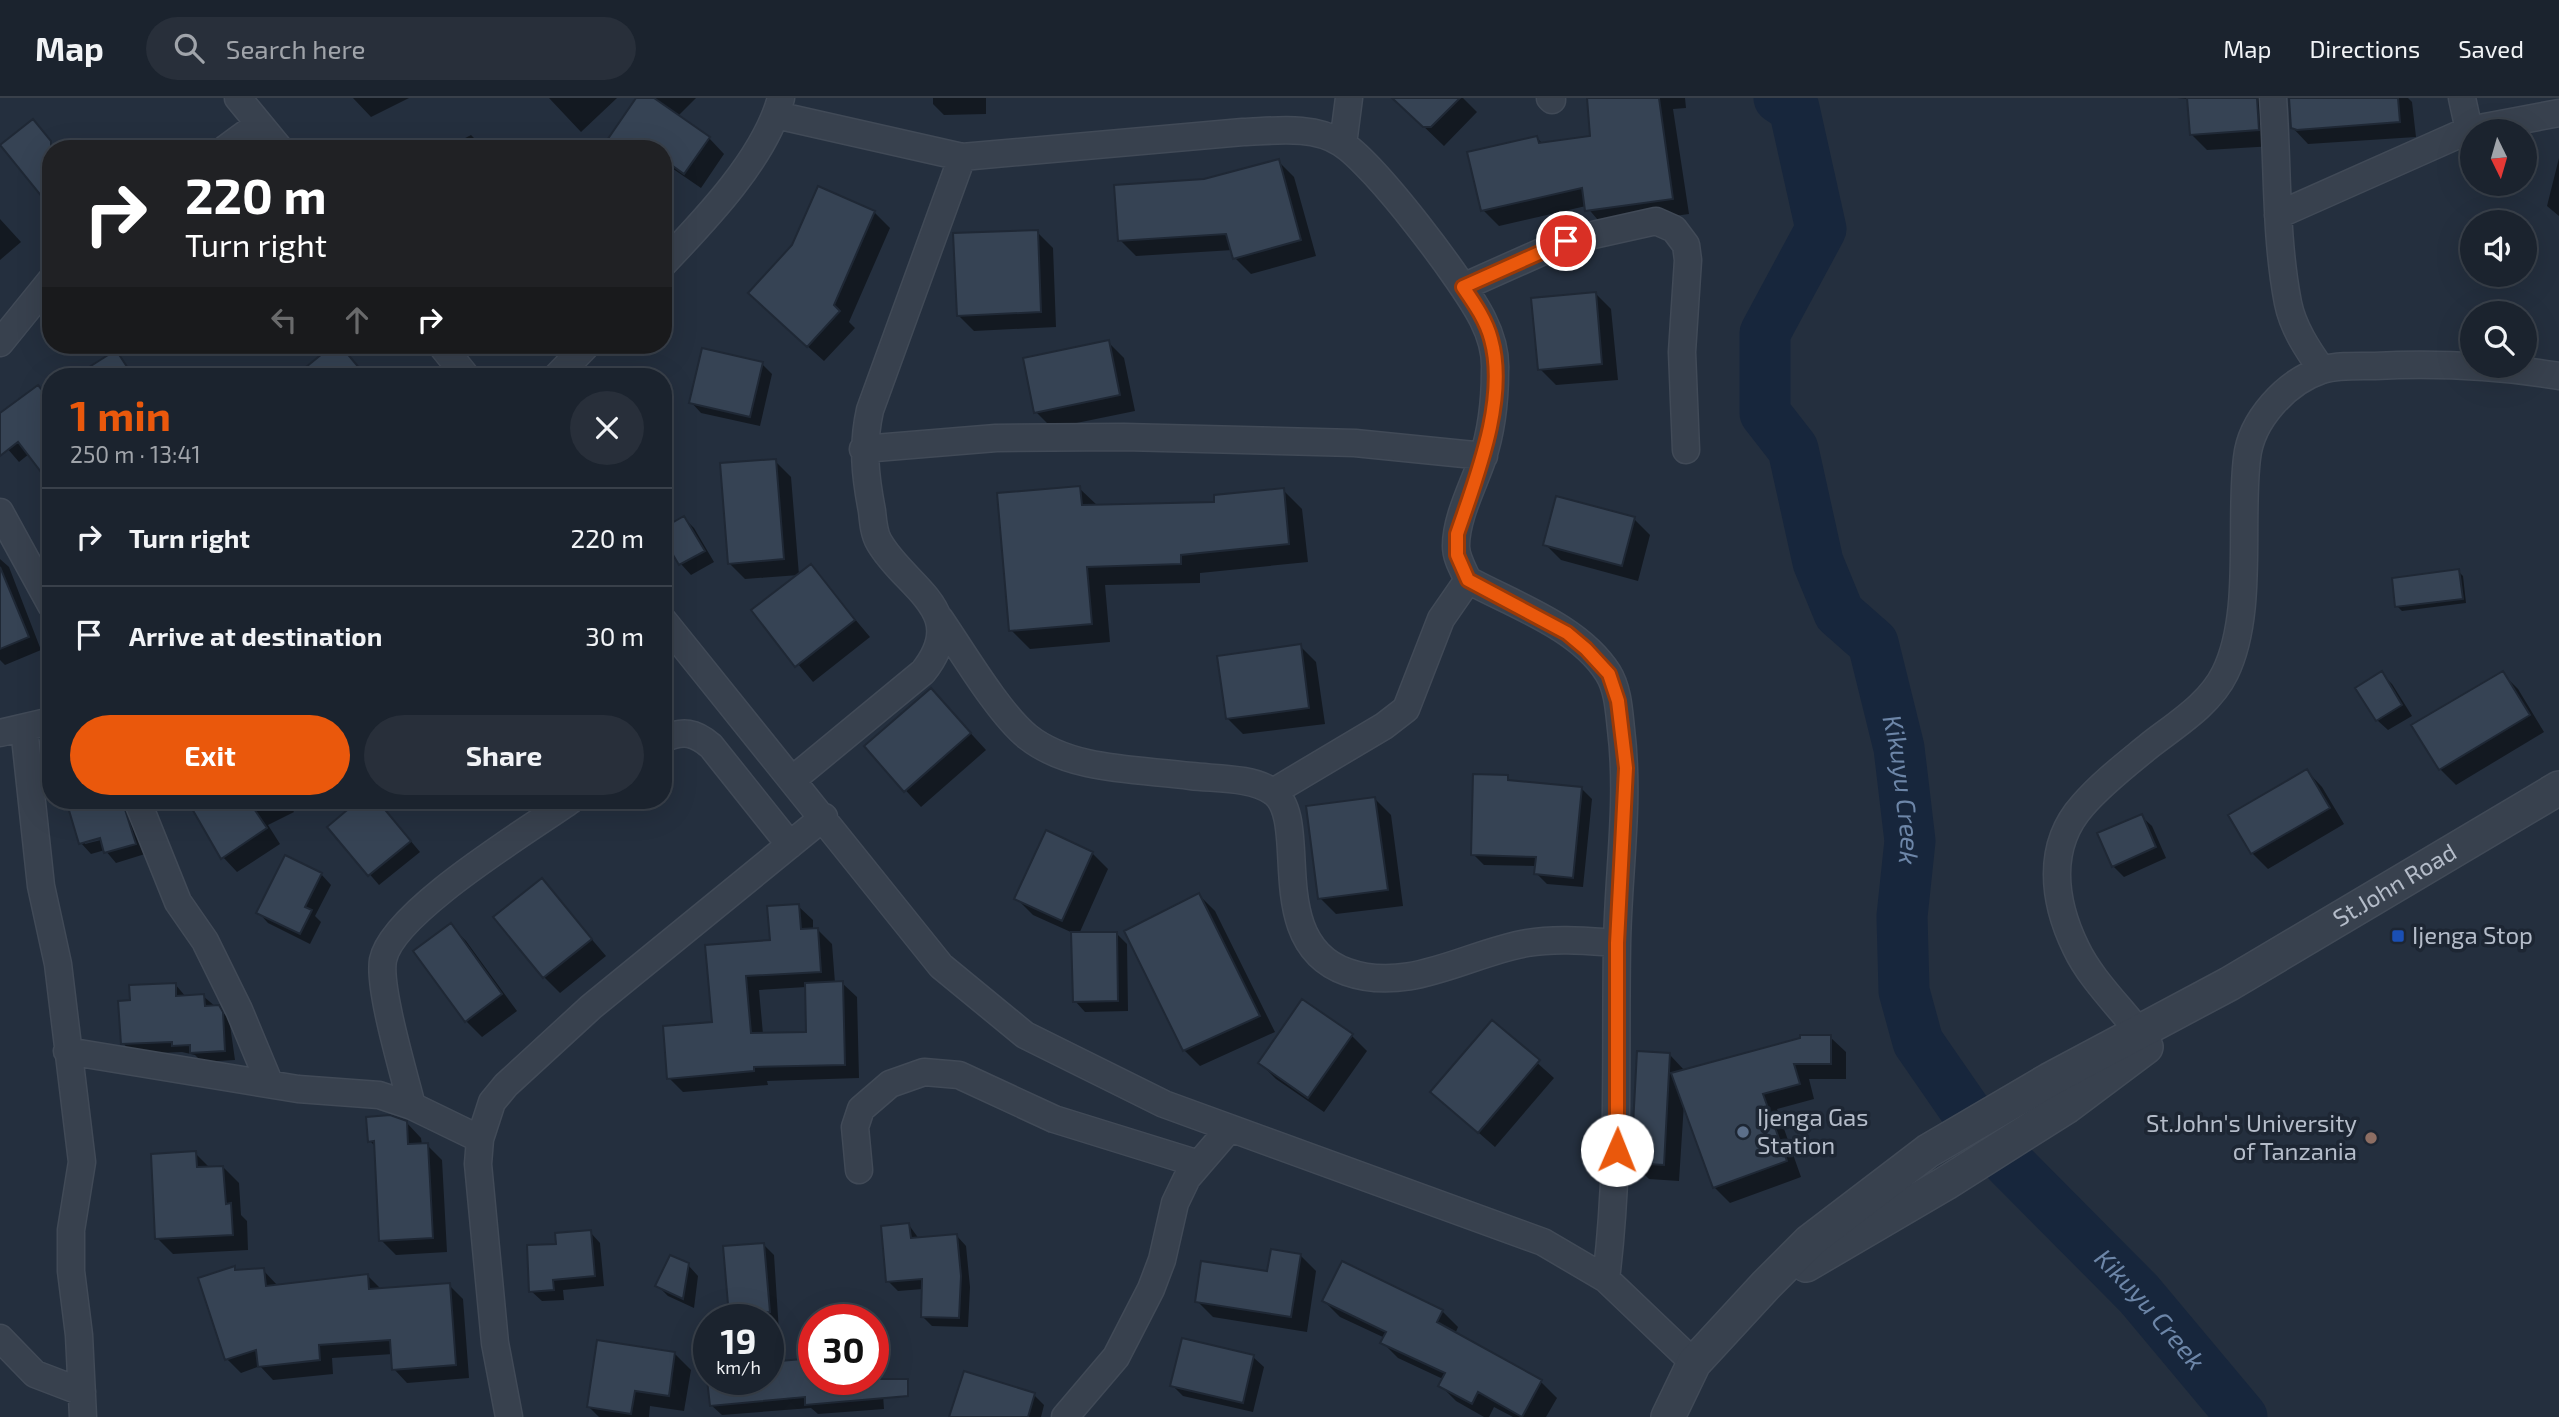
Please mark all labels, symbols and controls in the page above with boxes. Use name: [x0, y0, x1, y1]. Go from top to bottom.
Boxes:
search box: [146, 17, 636, 80]
text: Map: [35, 28, 104, 68]
icon: search: [170, 29, 208, 67]
text: Search here: [226, 33, 365, 64]
text: Map: [2223, 34, 2271, 63]
text: Directions: [2309, 34, 2420, 63]
text: Saved: [2458, 34, 2524, 63]
north arrow: [2460, 119, 2538, 196]
map controls: [2460, 119, 2537, 378]
text: 220 m: [185, 165, 327, 224]
icon: right: [70, 168, 161, 259]
button: sound: [2460, 210, 2537, 287]
pin: [1536, 211, 1596, 271]
icon: arrive: [1547, 222, 1585, 260]
text: Turn right: [185, 225, 327, 263]
icon: left: [265, 301, 303, 339]
icon: ahead: [338, 301, 376, 339]
icon: right: [411, 301, 449, 339]
button: search: [2460, 301, 2537, 378]
text: 1 min: [70, 389, 171, 439]
button: close: [570, 391, 644, 465]
text: 250 m · 13:41: [70, 440, 201, 468]
icon: right: [70, 518, 108, 556]
text: Turn right: [129, 522, 250, 553]
text: 220 m: [571, 522, 644, 553]
icon: arrive: [70, 616, 108, 654]
text: Arrive at destination: [129, 620, 382, 651]
text: 30 m: [585, 620, 644, 651]
water label: Kikuyu Creek: [1877, 711, 1927, 866]
button: Exit: [70, 715, 350, 795]
button: Share: [364, 715, 644, 795]
street label: St.John Road: [2327, 836, 2461, 932]
place label: Ijenga Stop: [2412, 920, 2533, 949]
marker: Ijenga Stop: [2390, 928, 2406, 944]
place label: Ijenga Gas Station: [1757, 1102, 1868, 1159]
place label: St.John's University of Tanzania: [2146, 1108, 2357, 1165]
position arrow: [1580, 1113, 1654, 1187]
marker: Ijenga Gas Station: [1735, 1124, 1751, 1140]
marker: St.John's University of Tanzania: [2363, 1130, 2379, 1146]
water label: Kikuyu Creek: [2089, 1242, 2213, 1375]
speed limit sign: 30: [798, 1304, 889, 1395]
text: 19: [721, 1319, 756, 1361]
text: km/h: [716, 1356, 761, 1378]

